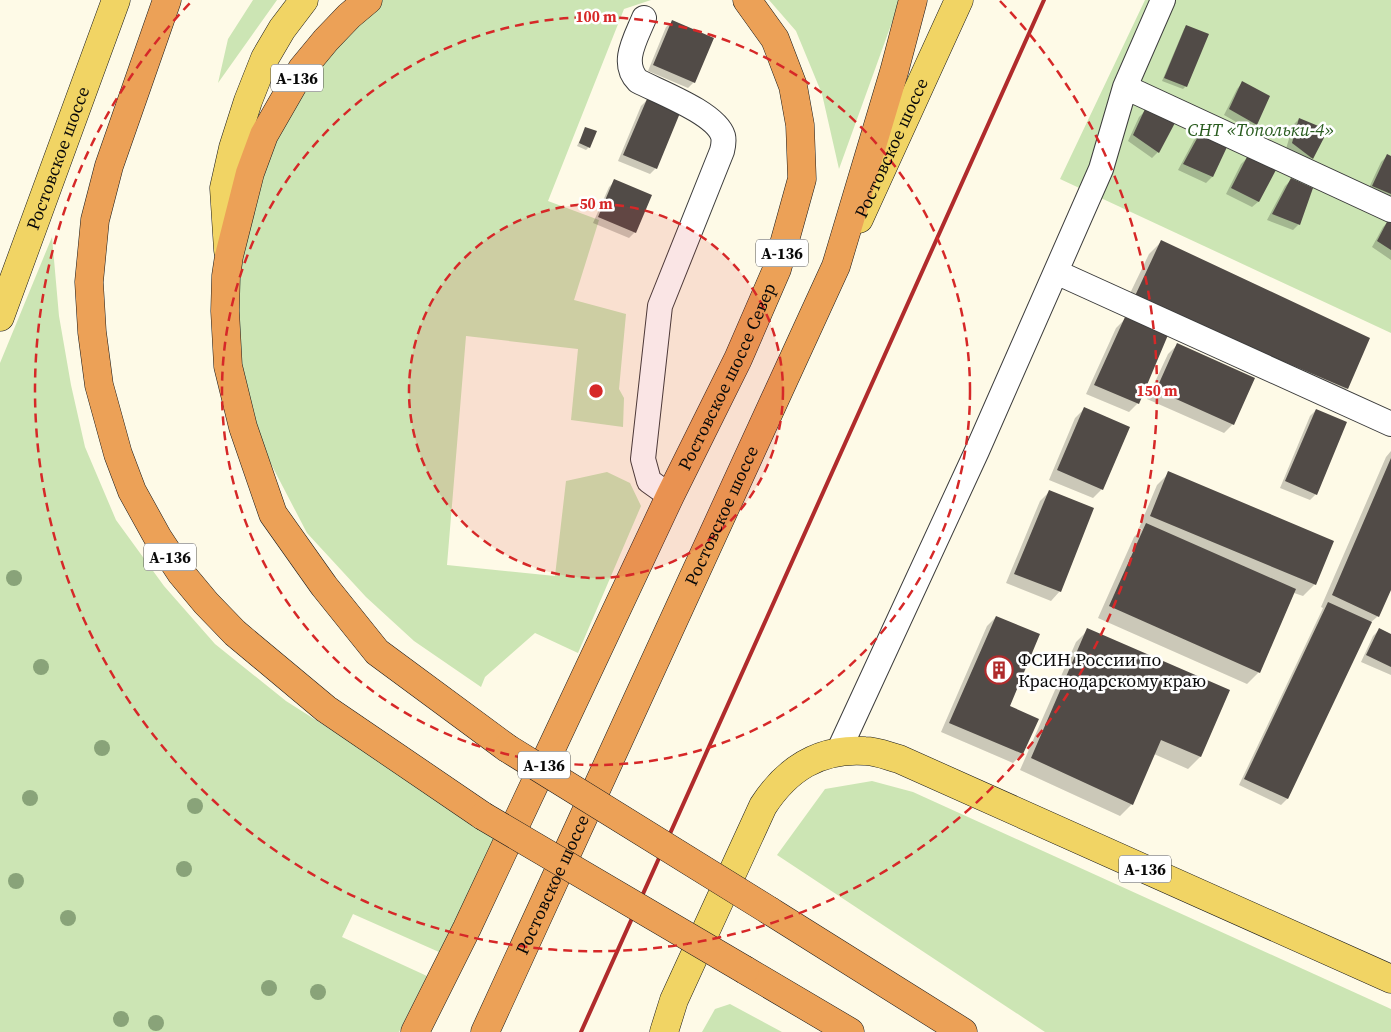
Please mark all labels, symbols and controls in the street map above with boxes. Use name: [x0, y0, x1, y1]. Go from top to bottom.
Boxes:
text: 100 m: [575, 6, 617, 27]
road number: А-136: [271, 64, 323, 92]
street label: Ростовское шоссе: [848, 74, 934, 222]
street label: Ростовское шоссе: [20, 83, 95, 233]
park label: СНТ «Топольки-4»: [1188, 117, 1334, 142]
text: 50 m: [579, 193, 613, 214]
road number: А-136: [756, 240, 808, 266]
street label: Ростовское шоссе Север: [672, 279, 782, 474]
text: 150 m: [1136, 380, 1178, 401]
centre of rings: [587, 382, 605, 400]
street label: Ростовское шоссе: [678, 441, 764, 589]
road number: А-136: [144, 544, 196, 570]
place label: ФСИН России по Краснодарскому краю: [1018, 647, 1206, 693]
building icon: ФСИН России по Краснодарскому краю: [984, 655, 1014, 685]
road number: А-136: [518, 752, 570, 778]
street label: Ростовское шоссе: [509, 811, 595, 958]
road number: А-136: [1119, 856, 1171, 882]

